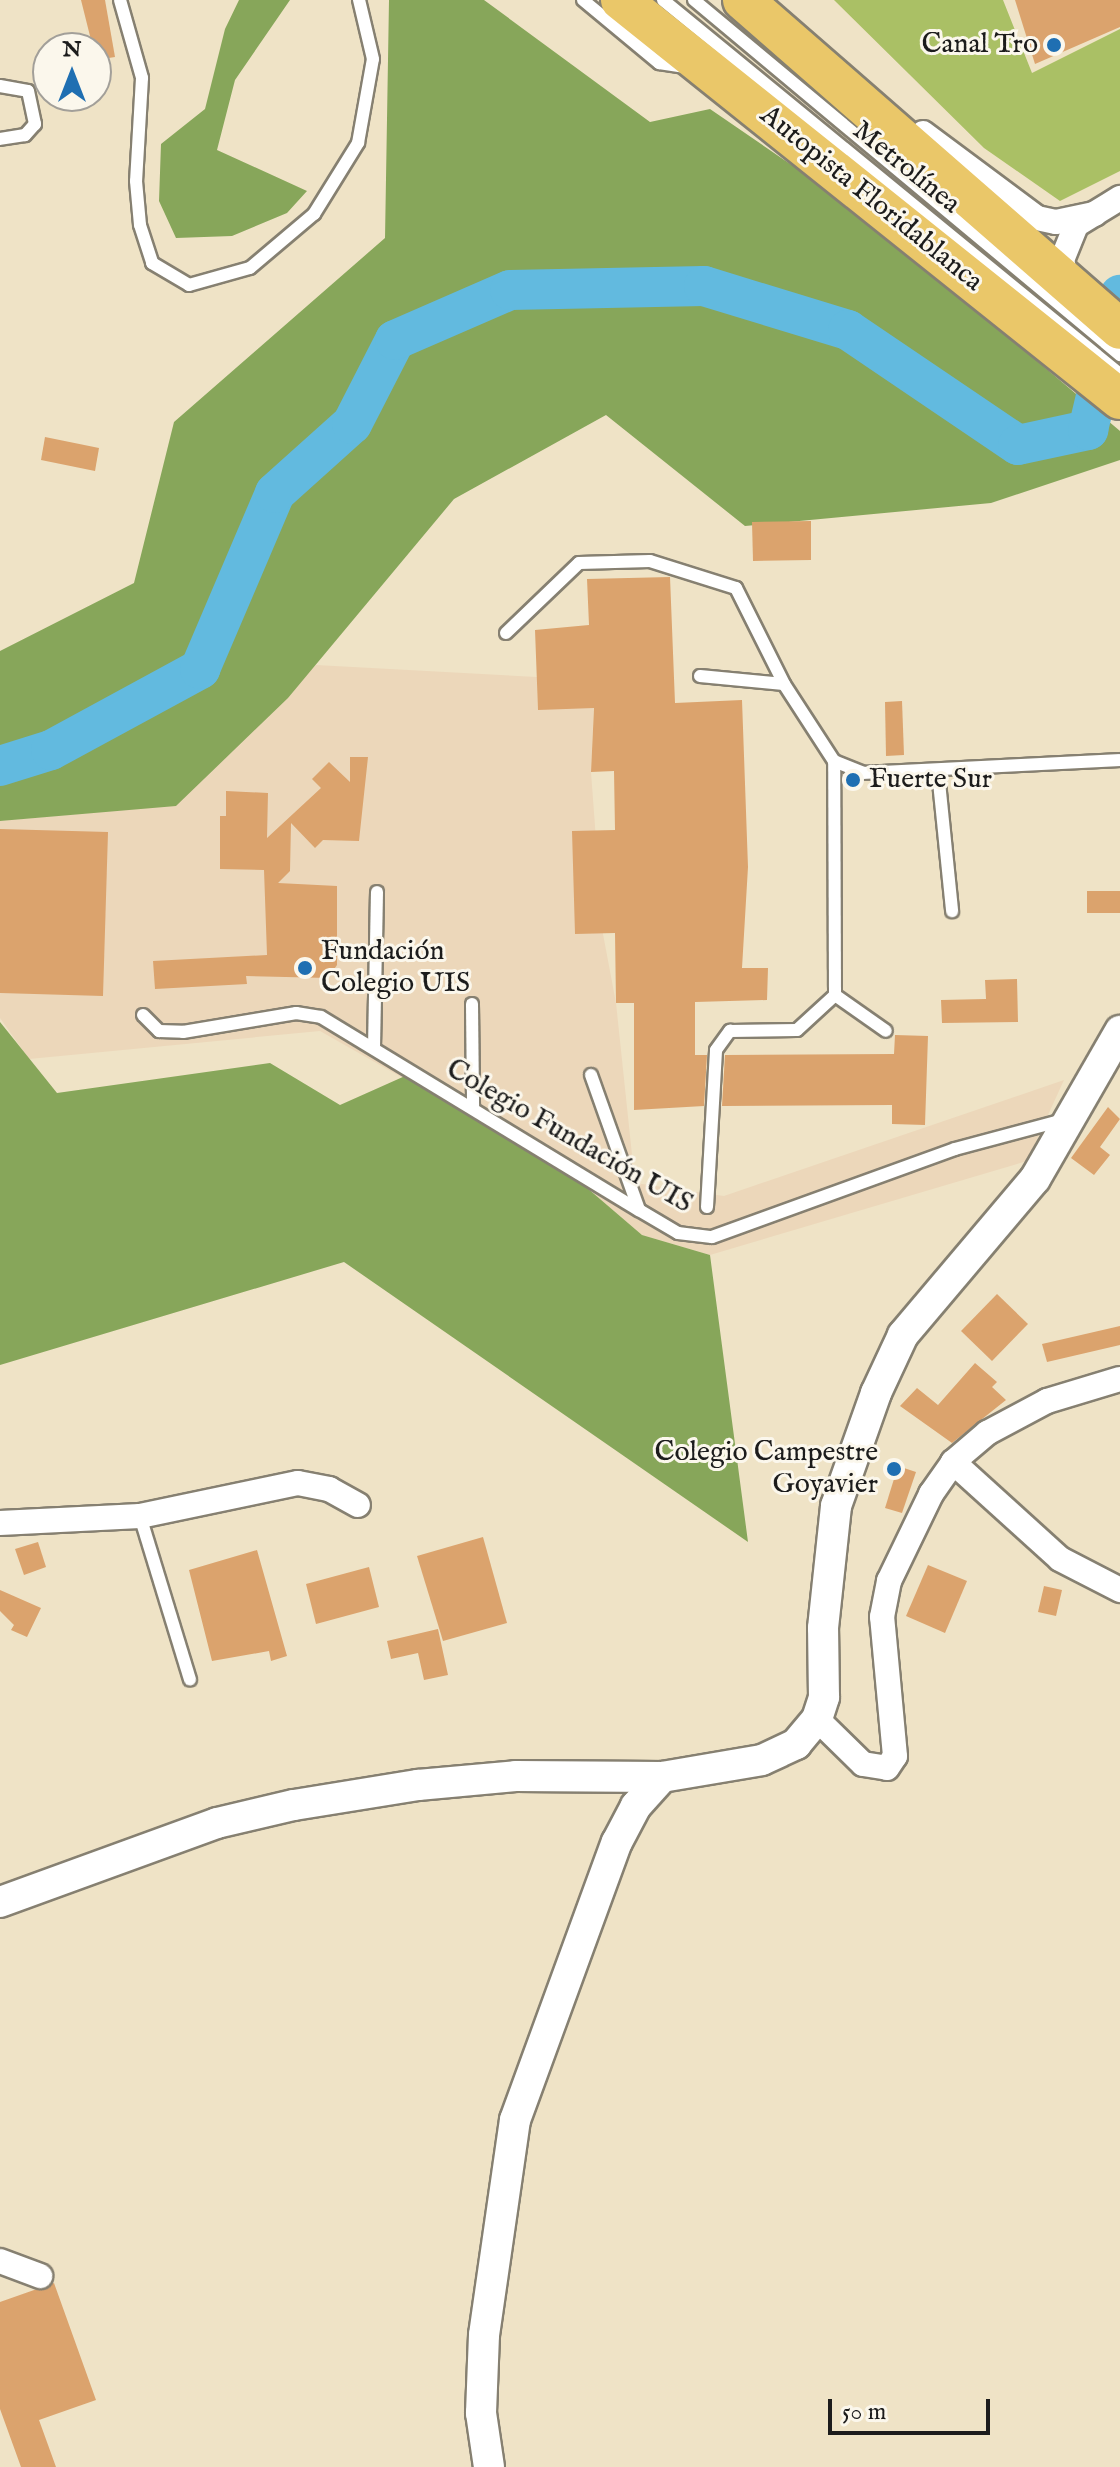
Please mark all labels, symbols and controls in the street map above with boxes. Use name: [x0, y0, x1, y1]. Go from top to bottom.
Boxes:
place label: Canal Tro: [921, 28, 1038, 62]
north arrow: [32, 32, 112, 112]
text: N: [62, 36, 82, 64]
marker: Canal Tro: [1045, 36, 1063, 54]
street label: Autopista Floridablanca: [753, 99, 989, 299]
street label: Metrolínea: [845, 114, 967, 222]
place label: Fuerte Sur: [869, 763, 992, 797]
marker: Fuerte Sur: [844, 771, 862, 789]
place label: Fundación Colegio UIS: [321, 935, 470, 1001]
marker: Fundación Colegio UIS: [296, 959, 314, 977]
street label: Colegio Fundación UIS: [440, 1053, 698, 1221]
place label: Colegio Campestre Goyavier: [655, 1436, 878, 1502]
marker: Colegio Campestre Goyavier: [885, 1460, 903, 1478]
scale bar: [832, 2383, 994, 2433]
text: 50 m: [842, 2397, 886, 2428]

